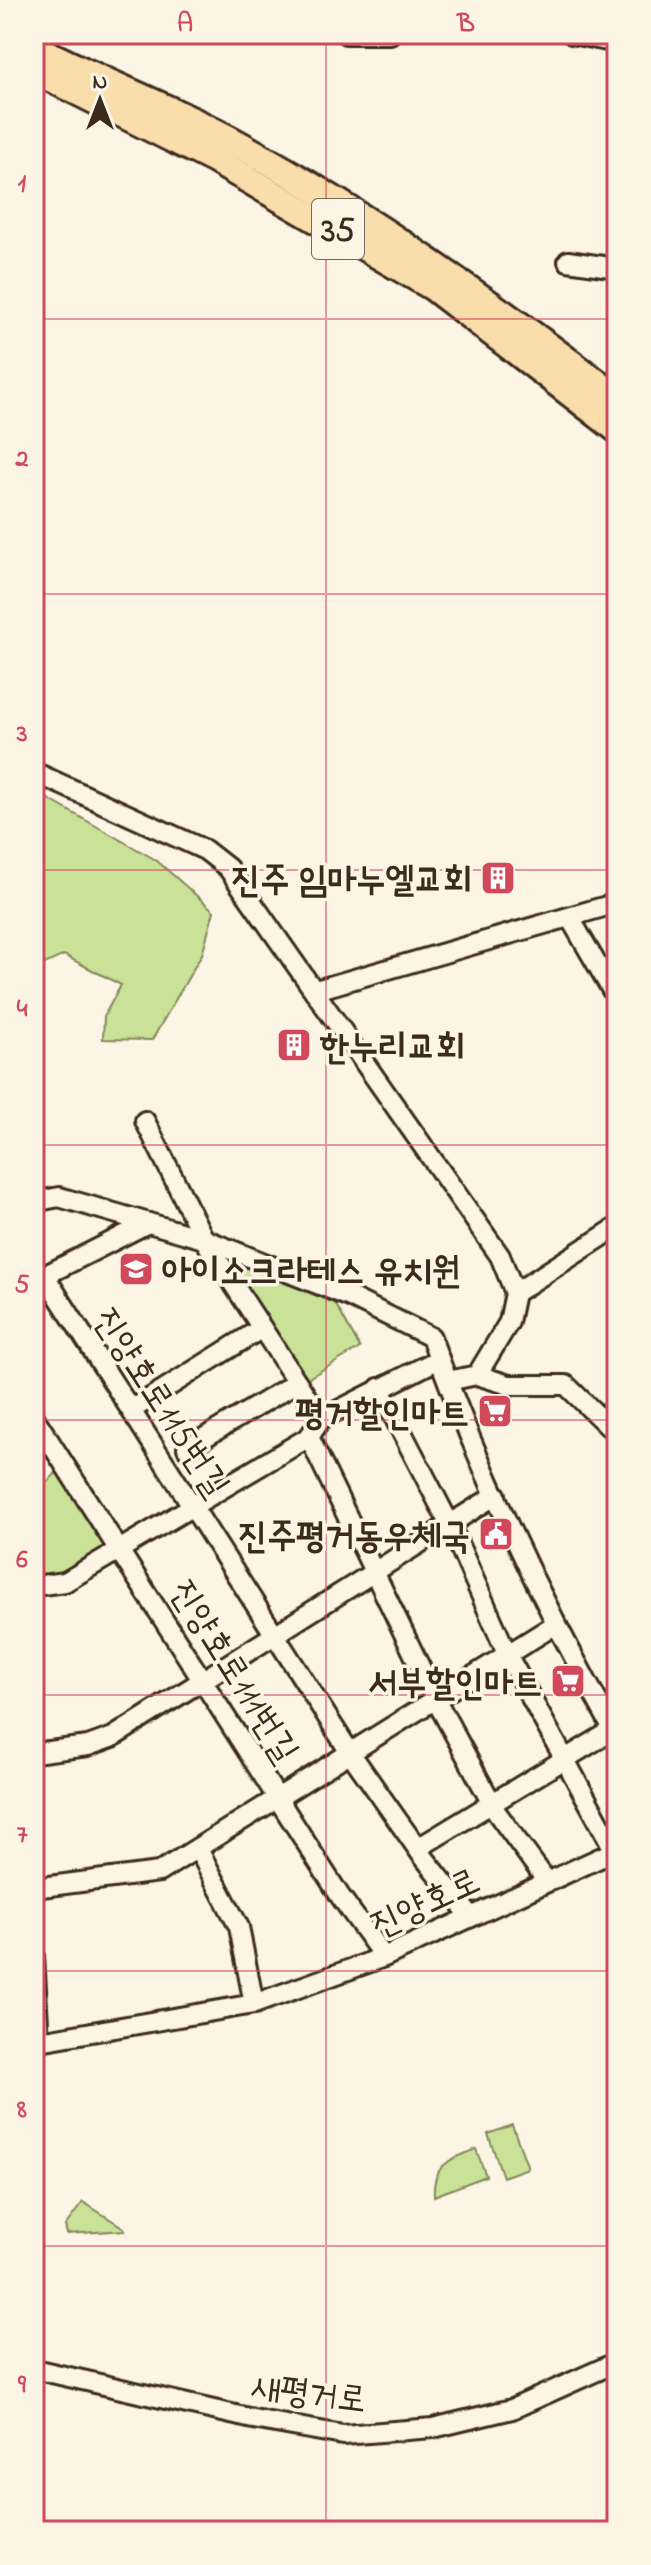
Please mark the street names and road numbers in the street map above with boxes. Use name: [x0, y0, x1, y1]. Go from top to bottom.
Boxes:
road number: 35: [312, 199, 364, 259]
street label: 진양호로115번길: [78, 1298, 241, 1509]
street label: 진양호로111번길: [155, 1570, 310, 1775]
street label: 진양호로: [362, 1857, 490, 1954]
street label: 새평거로: [248, 2362, 369, 2429]

